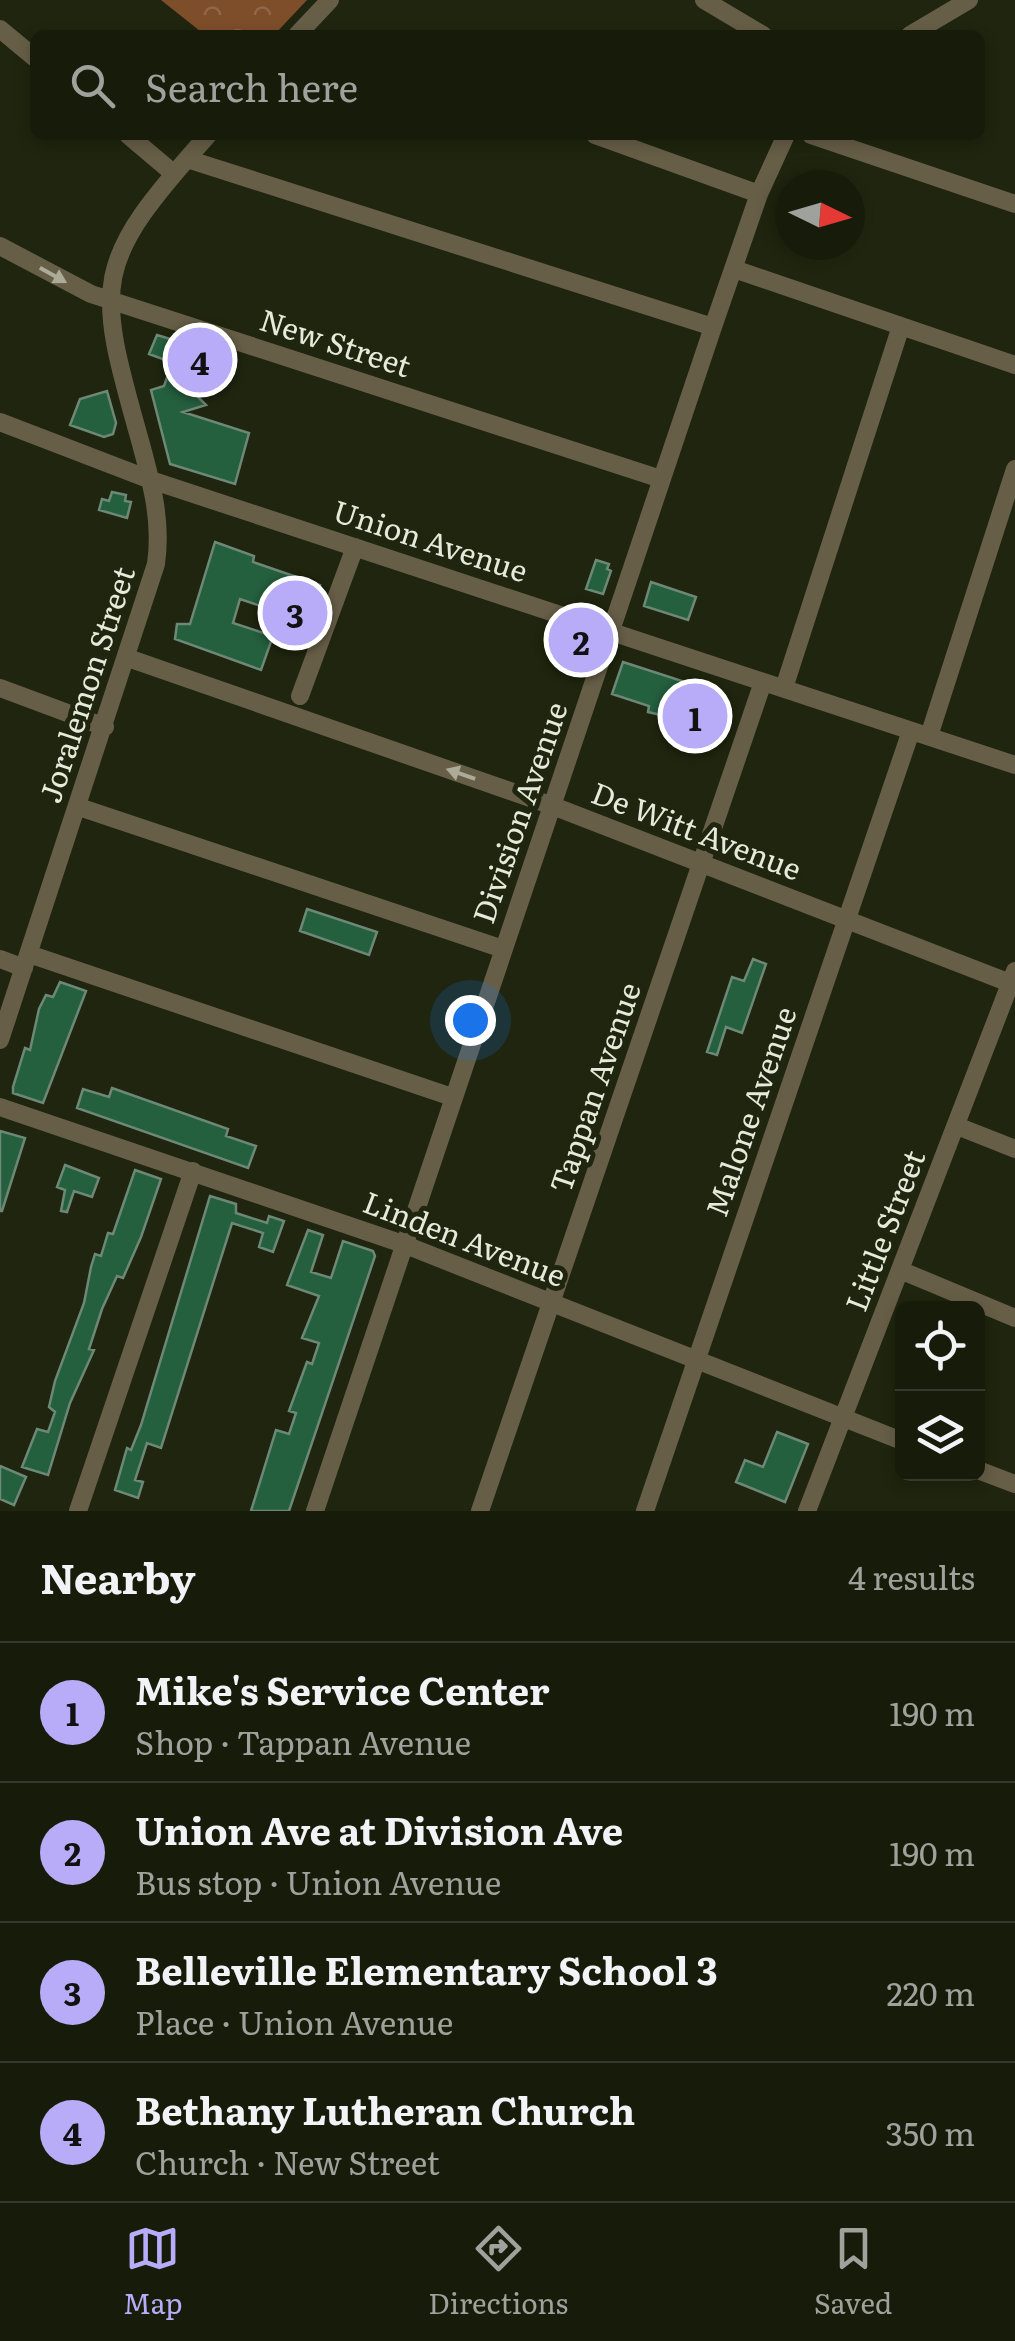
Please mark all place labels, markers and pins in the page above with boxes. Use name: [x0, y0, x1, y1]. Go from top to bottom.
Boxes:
pin: 4: [168, 322, 232, 398]
pin: 3: [262, 576, 328, 650]
pin: 2: [548, 602, 614, 678]
pin: 1: [662, 678, 728, 754]

